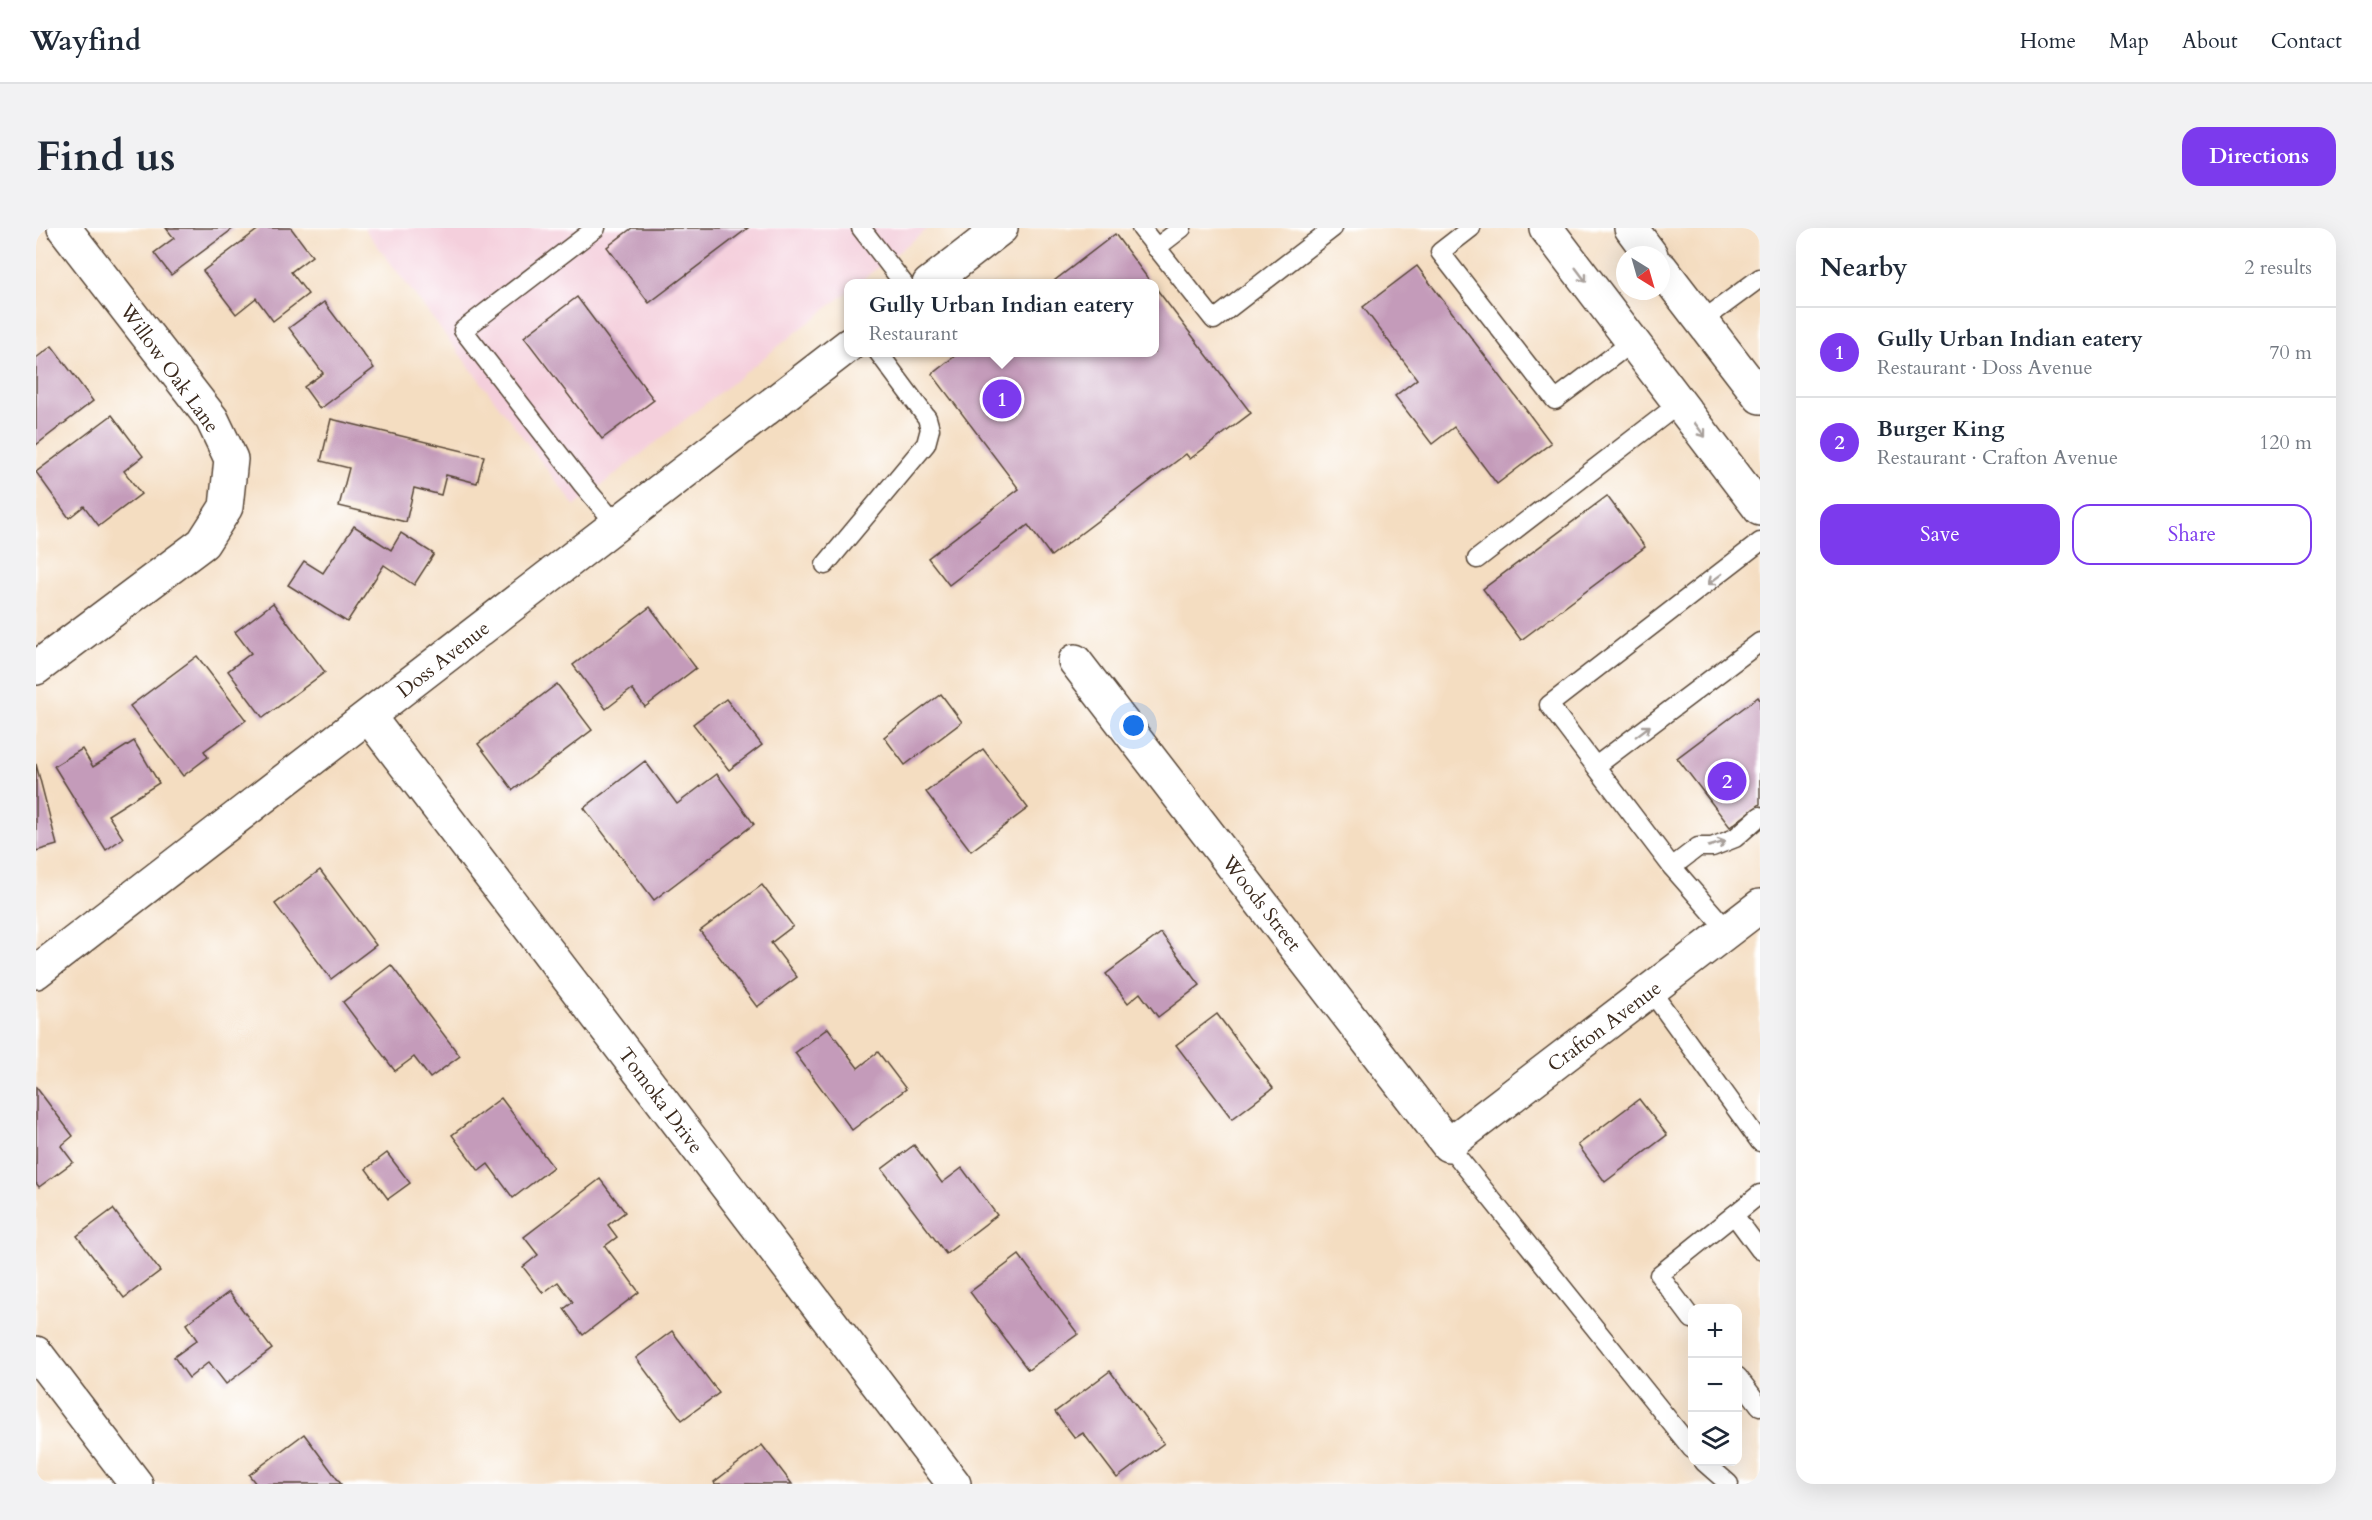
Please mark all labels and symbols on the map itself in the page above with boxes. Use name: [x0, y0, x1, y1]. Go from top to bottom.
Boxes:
north arrow: [1616, 246, 1670, 300]
one-way arrow: [1575, 266, 1588, 282]
street label: Willow Oak Lane: [113, 298, 226, 438]
pin: 1: [982, 376, 1022, 422]
one-way arrow: [1693, 421, 1706, 437]
one-way arrow: [1707, 572, 1723, 585]
street label: Doss Avenue: [391, 615, 495, 704]
your location: [1119, 711, 1148, 740]
one-way arrow: [1635, 724, 1651, 737]
pin: 2: [1708, 758, 1746, 804]
one-way arrow: [1707, 838, 1726, 849]
street label: Woods Street: [1215, 849, 1308, 957]
street label: Crafton Avenue: [1542, 975, 1667, 1078]
street label: Tomoka Drive: [612, 1042, 709, 1159]

